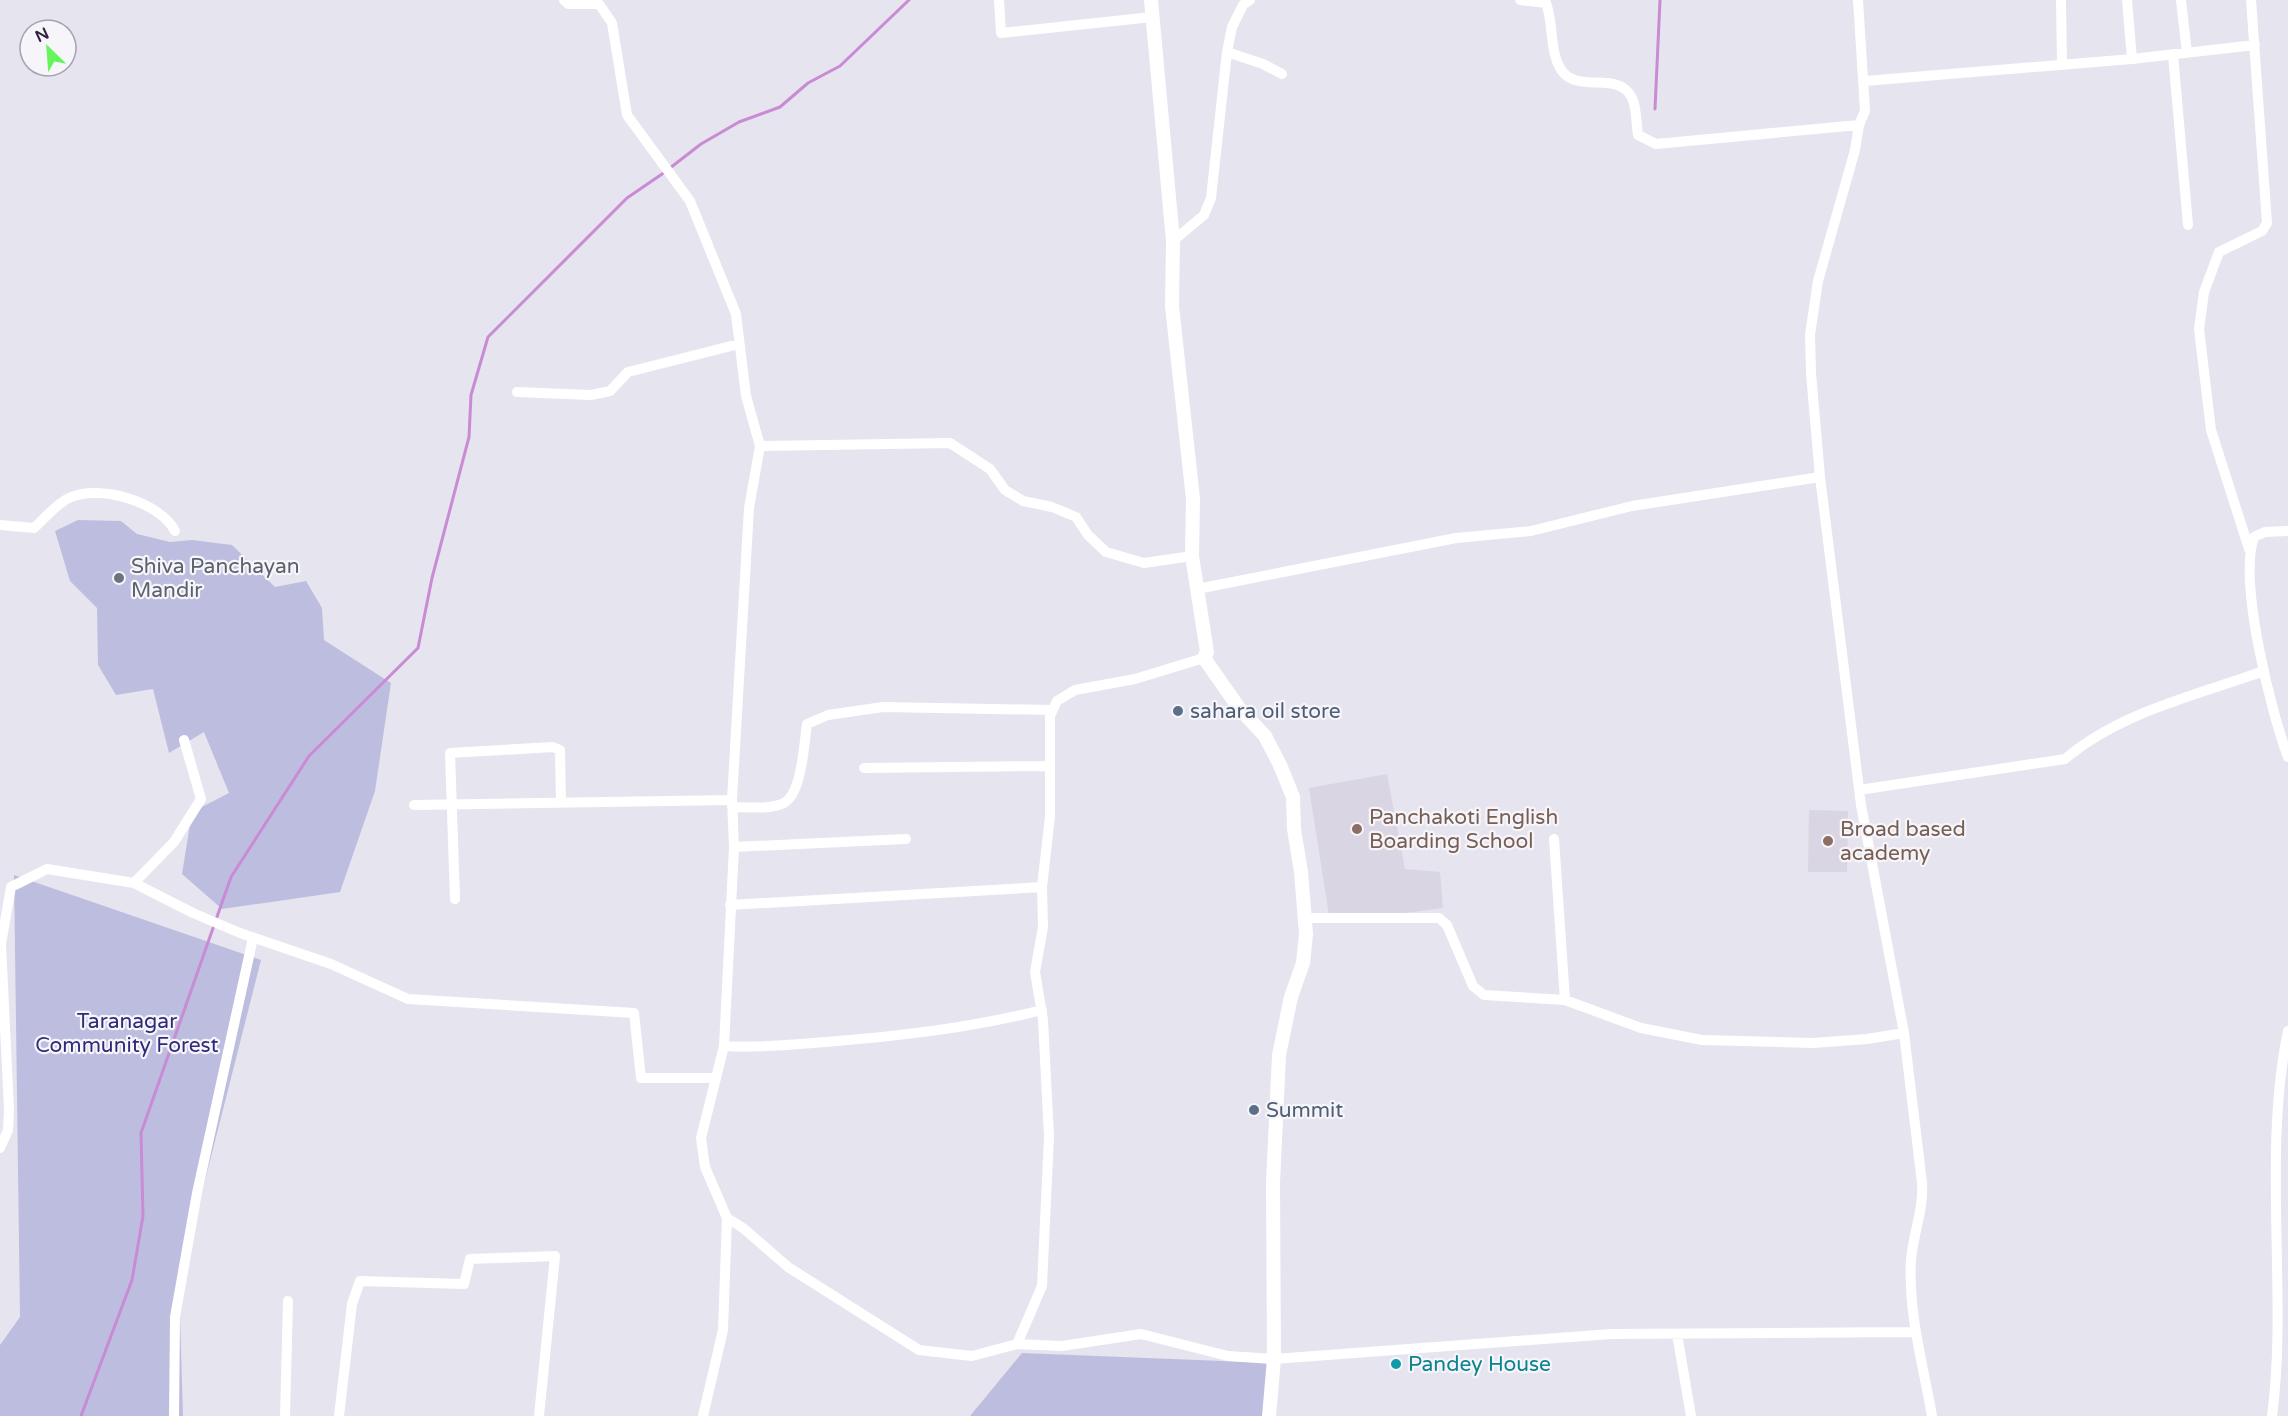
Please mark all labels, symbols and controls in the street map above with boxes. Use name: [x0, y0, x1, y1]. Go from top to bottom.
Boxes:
north arrow: [18, 18, 78, 78]
text: N: [32, 24, 52, 47]
place label: Shiva Panchayan Mandir: [131, 554, 300, 603]
marker: Shiva Panchayan Mandir: [112, 571, 126, 585]
place label: sahara oil store: [1190, 699, 1341, 724]
marker: sahara oil store: [1171, 704, 1185, 718]
place label: Panchakoti English Boarding School: [1369, 805, 1558, 854]
place label: Broad based academy: [1840, 817, 1966, 866]
marker: Panchakoti English Boarding School: [1350, 822, 1364, 836]
marker: Broad based academy: [1821, 834, 1835, 848]
park label: Taranagar Community Forest: [35, 1009, 219, 1058]
place label: Summit: [1266, 1098, 1343, 1123]
marker: Summit: [1247, 1103, 1261, 1117]
place label: Pandey House: [1408, 1352, 1551, 1377]
marker: Pandey House: [1389, 1357, 1403, 1371]

